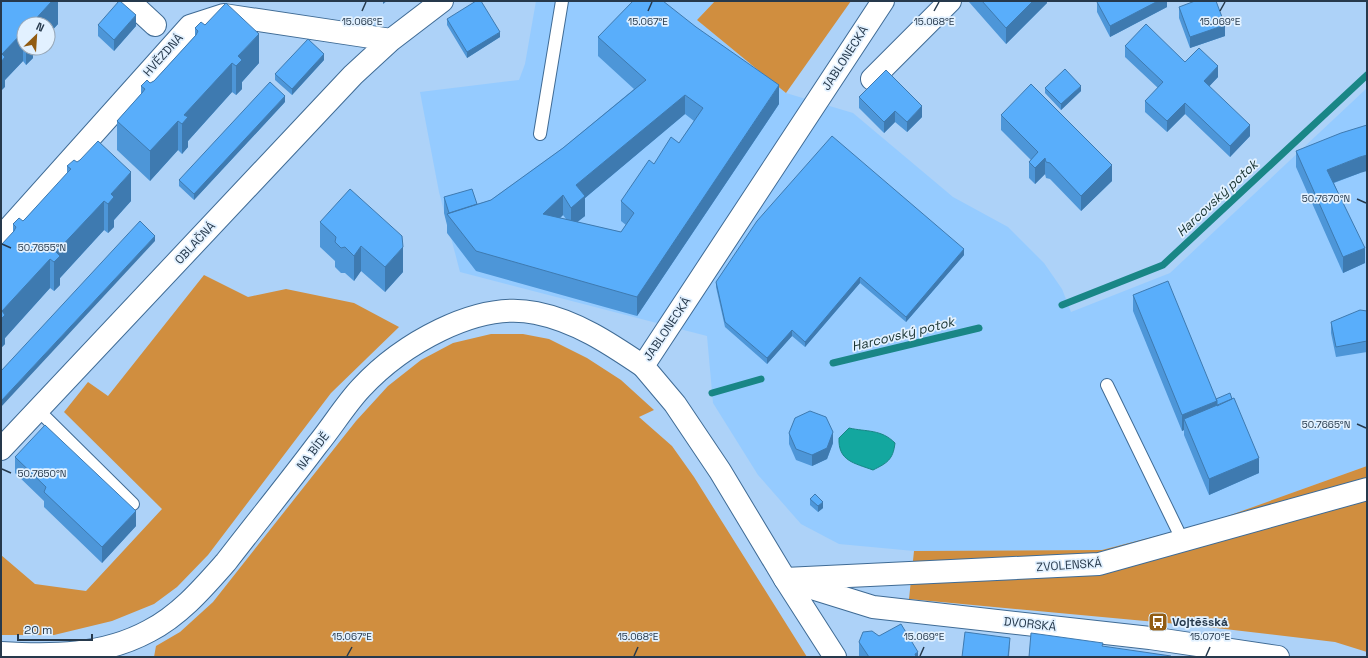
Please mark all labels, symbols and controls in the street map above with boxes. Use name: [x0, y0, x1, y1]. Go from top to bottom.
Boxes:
text: 15.066°E: [342, 15, 383, 28]
text: 15.067°E: [628, 15, 668, 28]
text: 15.068°E: [914, 15, 955, 28]
text: 15.069°E: [1200, 15, 1241, 28]
north arrow: [16, 16, 56, 56]
text: N: [34, 19, 47, 35]
street label: JABLONECKÁ: [818, 22, 872, 93]
street label: HVĚZDNÁ: [140, 30, 187, 80]
water label: Harcovský potok: [1173, 155, 1263, 240]
text: 50.7670°N: [1302, 192, 1350, 205]
street label: OBLAČNÁ: [171, 218, 219, 268]
text: 50.7655°N: [18, 241, 66, 254]
street label: JABLONECKÁ: [640, 294, 695, 364]
water label: Harcovský potok: [850, 313, 958, 355]
text: 50.7665°N: [1302, 418, 1350, 431]
street label: NA BÍDĚ: [293, 429, 333, 473]
text: 50.7650°N: [18, 467, 66, 480]
street label: ZVOLENSKÁ: [1036, 555, 1103, 575]
bus stop icon: Vojtěšská: [1147, 611, 1169, 633]
street label: DVORSKÁ: [1003, 613, 1058, 635]
place label: Vojtěšská: [1172, 614, 1228, 630]
scale bar: [18, 616, 92, 642]
text: 20 m: [24, 622, 52, 638]
text: 15.067°E: [332, 630, 372, 643]
text: 15.068°E: [618, 630, 659, 643]
text: 15.069°E: [904, 630, 945, 643]
text: 15.070°E: [1190, 630, 1230, 643]

